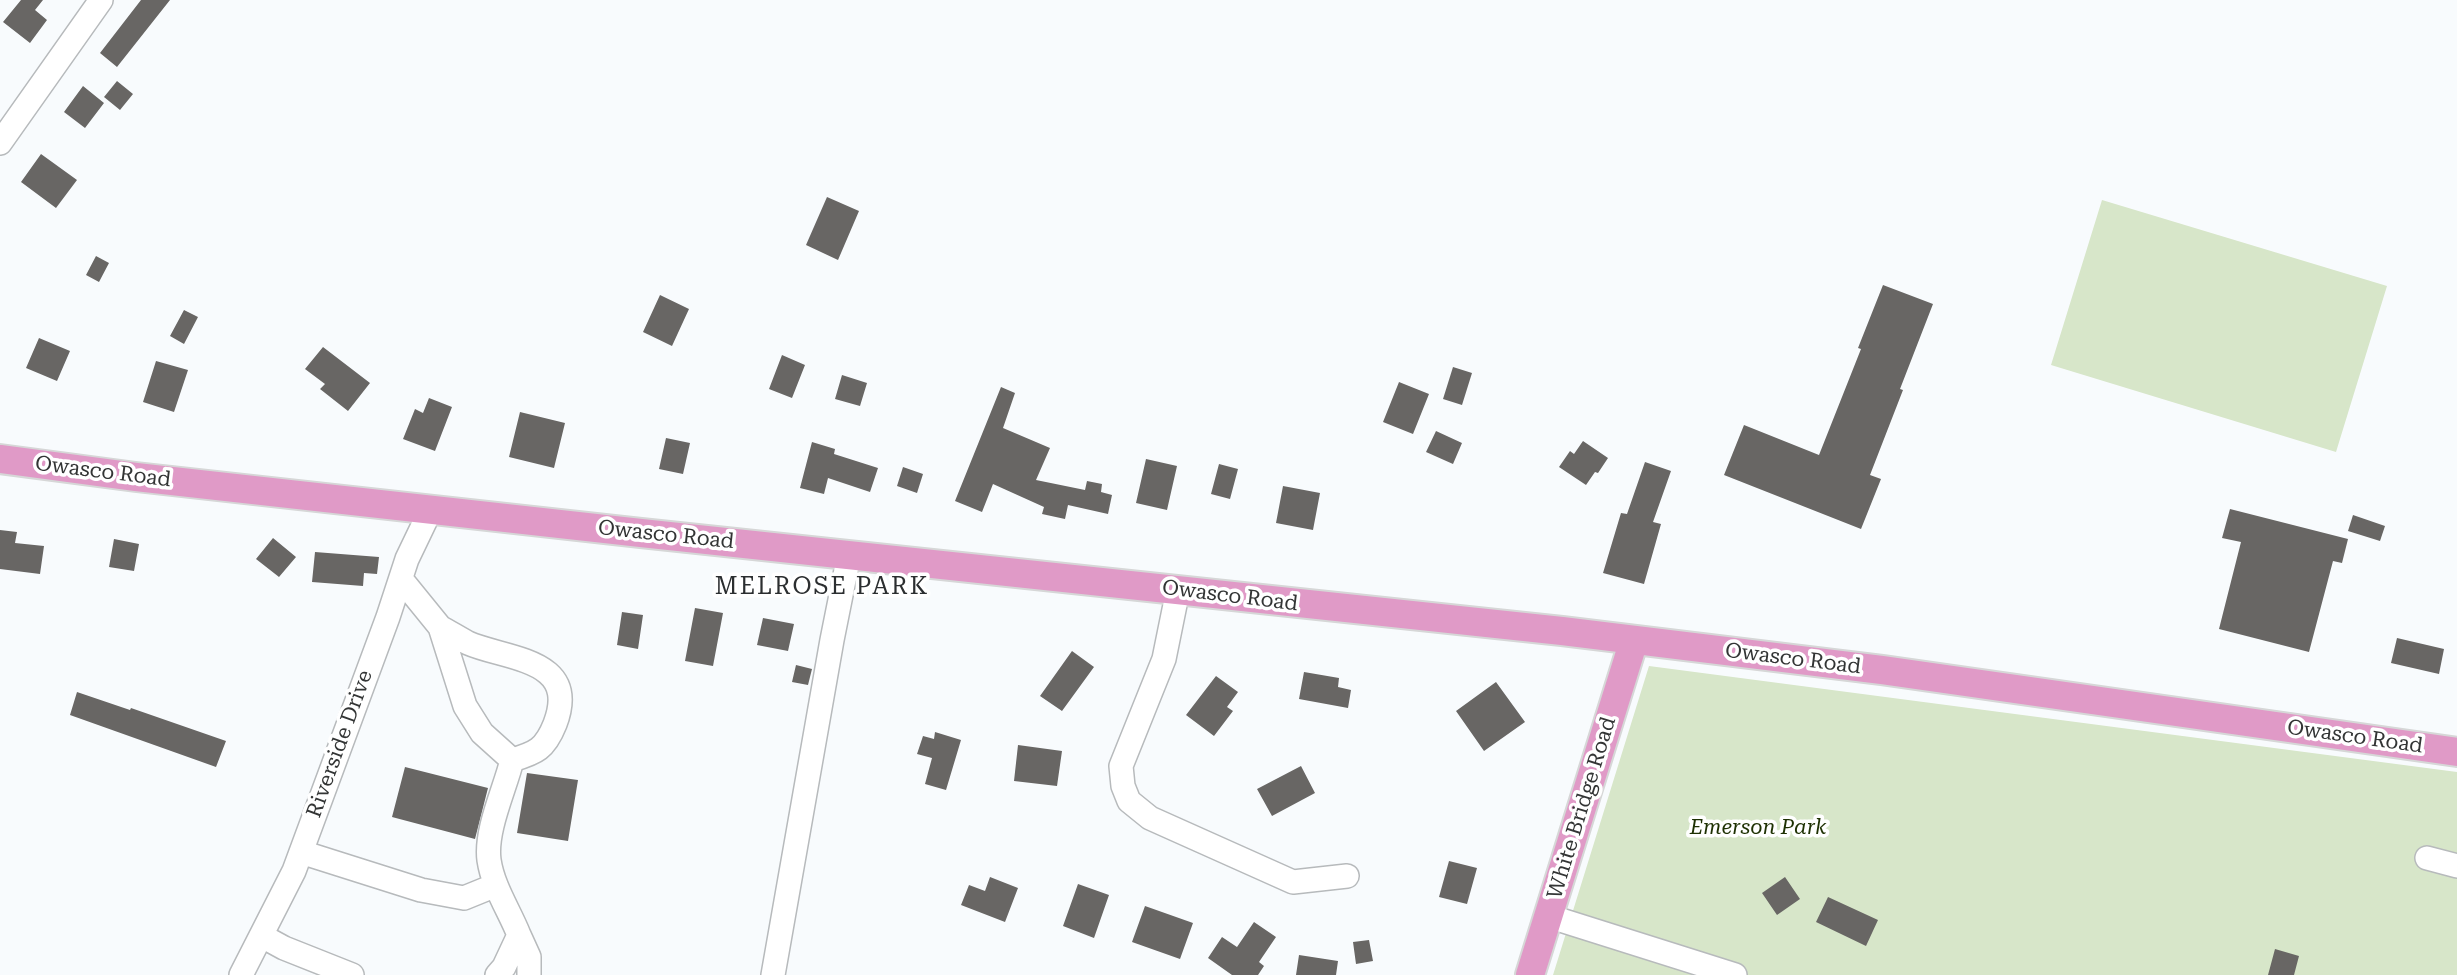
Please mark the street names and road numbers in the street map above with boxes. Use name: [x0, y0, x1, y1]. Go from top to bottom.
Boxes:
street label: Owasco Road: [34, 451, 172, 493]
street label: Owasco Road: [597, 515, 735, 555]
street label: Owasco Road: [1161, 575, 1299, 617]
street label: Owasco Road: [1724, 638, 1862, 680]
street label: Riverside Drive: [302, 667, 378, 821]
street label: White Bridge Road: [1542, 714, 1622, 902]
street label: Owasco Road: [2286, 715, 2424, 759]

